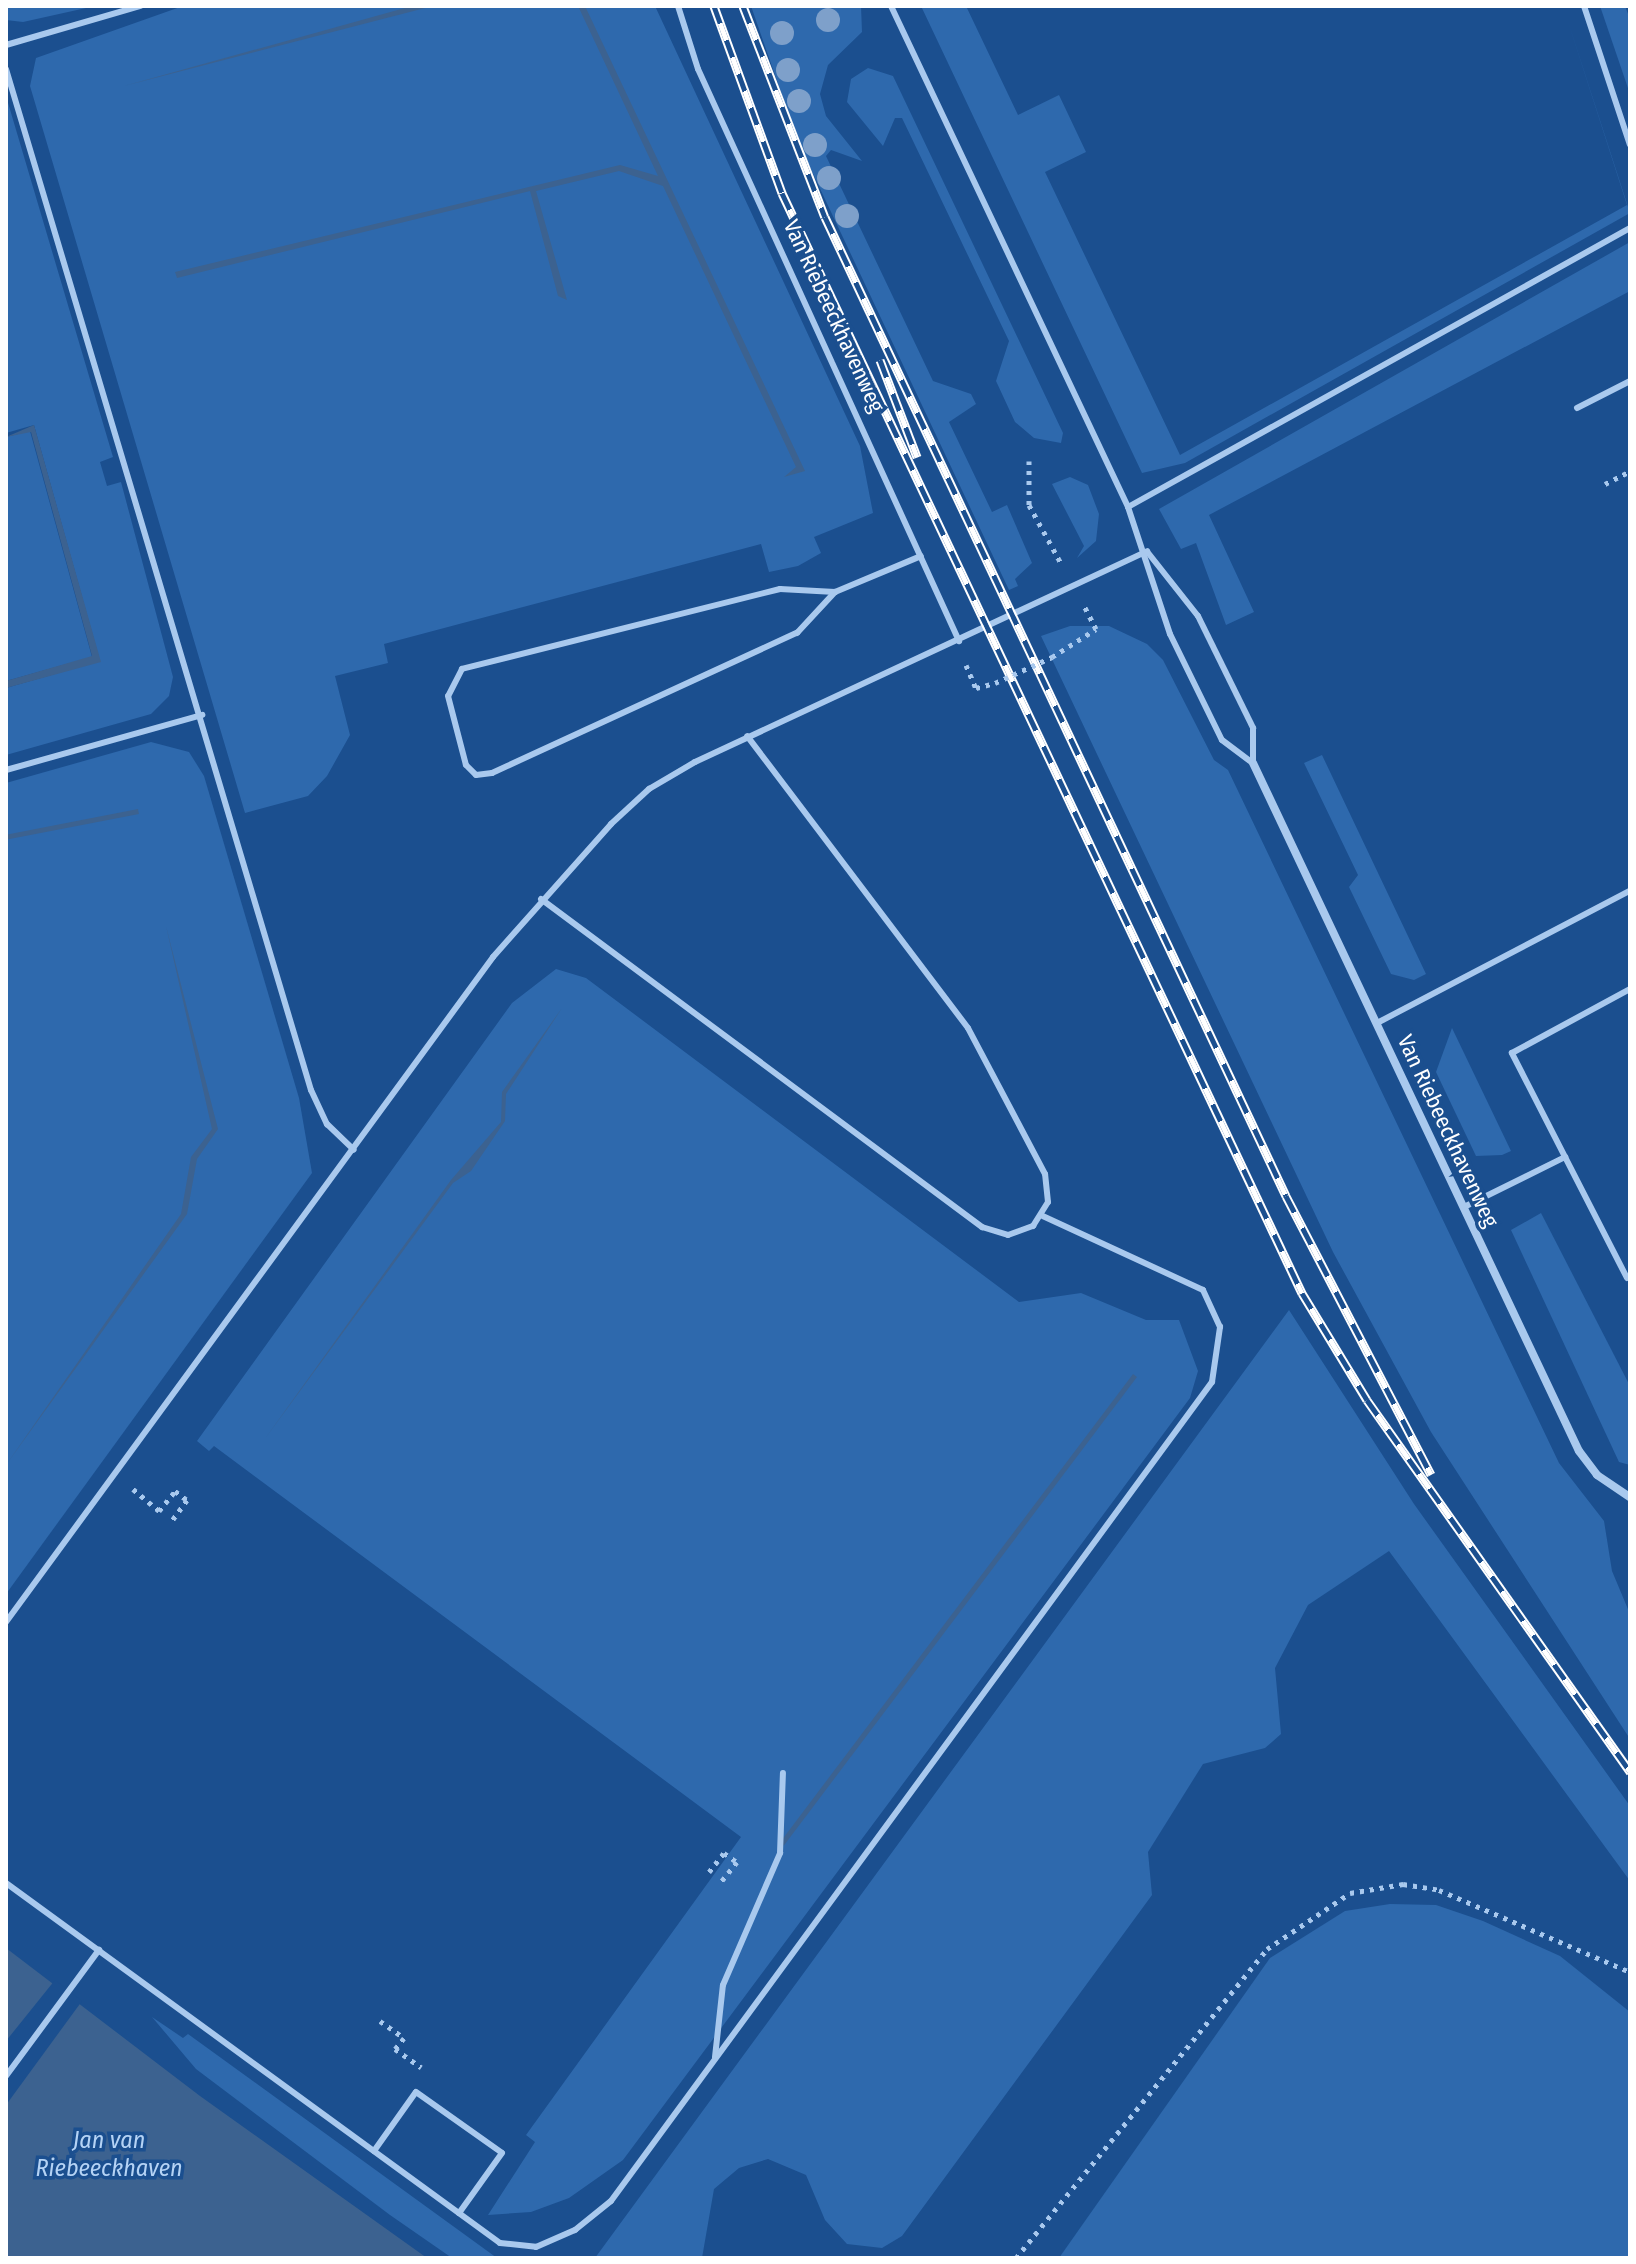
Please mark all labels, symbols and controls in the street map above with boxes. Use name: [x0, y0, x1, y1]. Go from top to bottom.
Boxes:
street label: Van Riebeeckhavenweg: [778, 216, 890, 416]
street label: Van Riebeeckhavenweg: [1392, 1031, 1504, 1231]
water label: Jan van Riebeeckhaven: [35, 2127, 183, 2183]

